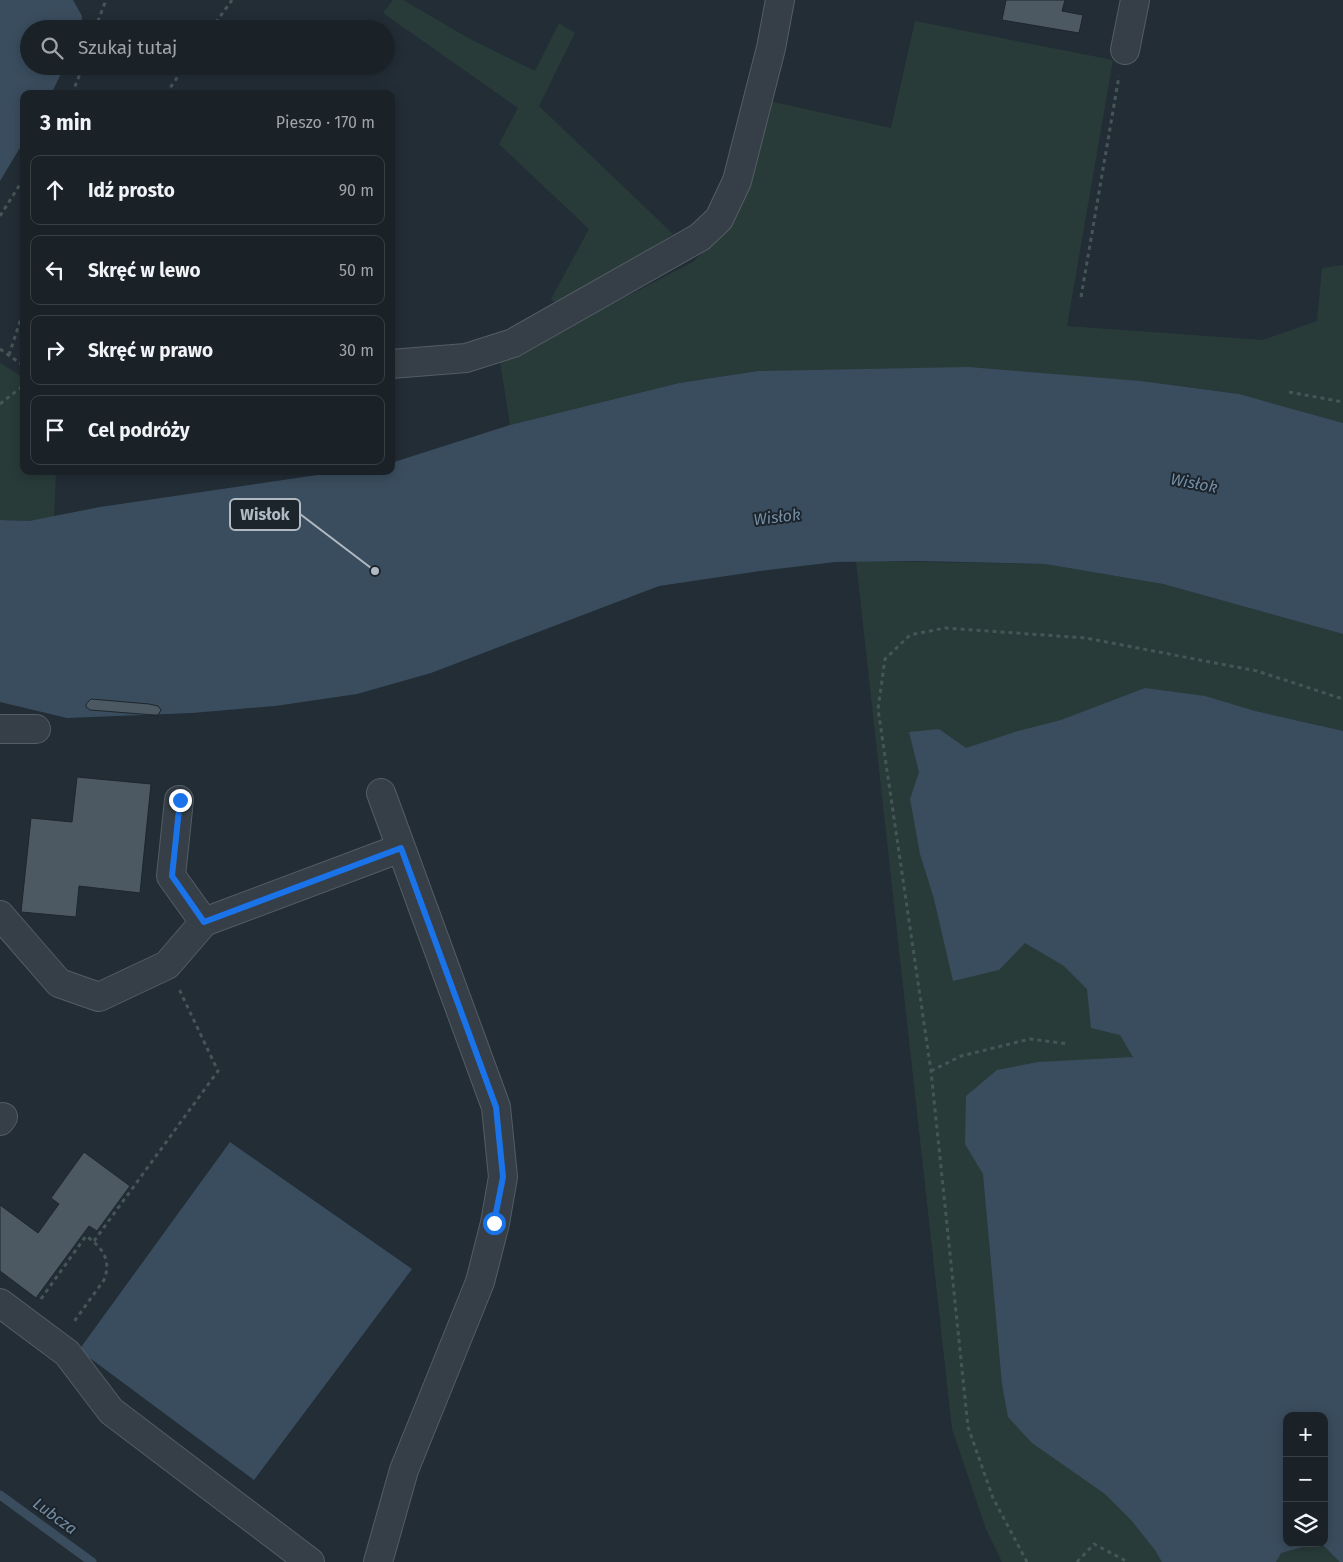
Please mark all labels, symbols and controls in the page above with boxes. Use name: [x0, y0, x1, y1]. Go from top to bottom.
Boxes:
search box: [20, 20, 395, 75]
icon: search: [38, 34, 66, 62]
text: Szukaj tutaj: [78, 36, 177, 59]
text: 3 min: [40, 110, 92, 136]
text: Pieszo · 170 m: [276, 113, 375, 132]
icon: ahead: [41, 176, 69, 204]
text: Idź prosto: [88, 179, 175, 202]
text: 90 m: [339, 181, 374, 200]
icon: left: [41, 256, 69, 284]
text: Skręć w lewo: [88, 259, 201, 282]
text: 50 m: [339, 261, 374, 280]
icon: right: [41, 336, 69, 364]
text: Skręć w prawo: [88, 339, 213, 362]
text: 30 m: [339, 341, 374, 360]
icon: arrive: [41, 416, 69, 444]
text: Cel podróży: [88, 419, 190, 442]
water label: Wisłok: [1169, 469, 1219, 497]
callout: Wisłok: [230, 499, 300, 530]
text: Wisłok: [240, 505, 290, 524]
water label: Wisłok: [752, 505, 802, 529]
route end: [169, 789, 192, 812]
route start: [483, 1212, 506, 1235]
map controls: [1283, 1412, 1328, 1547]
button: +: [1283, 1412, 1328, 1457]
button: −: [1283, 1457, 1328, 1502]
water label: Lubcza: [29, 1494, 81, 1538]
button: layers: [1283, 1502, 1328, 1547]

